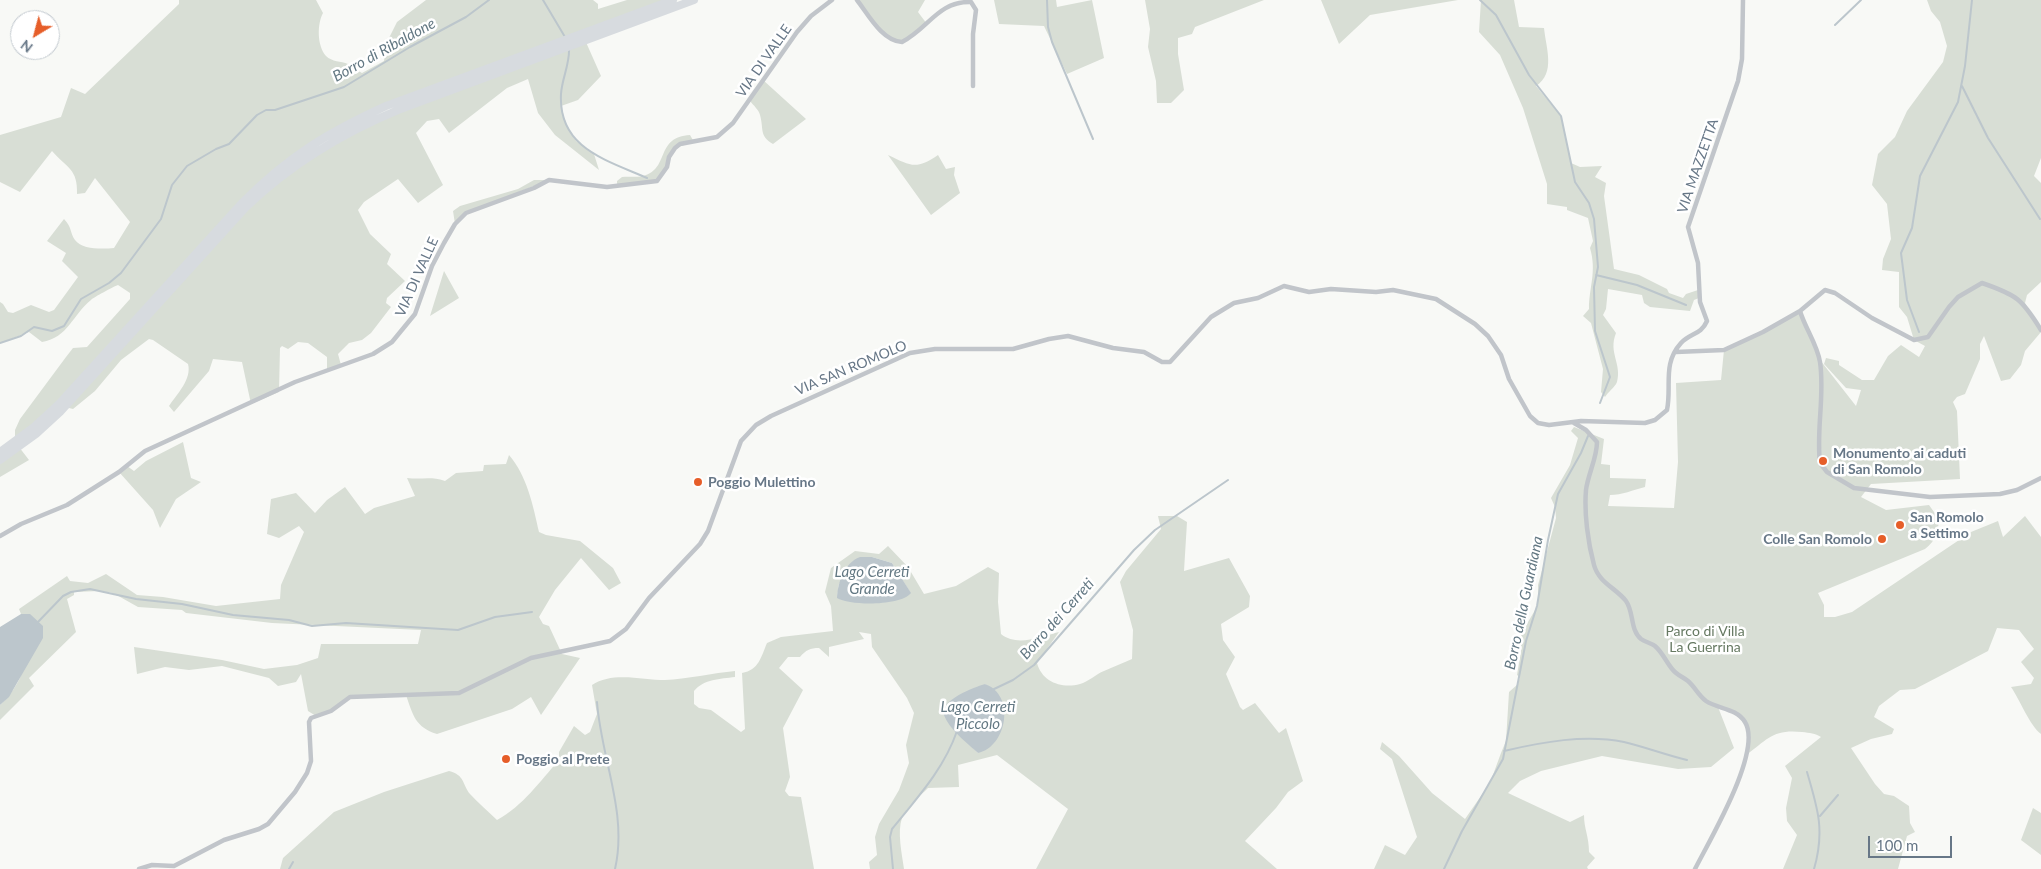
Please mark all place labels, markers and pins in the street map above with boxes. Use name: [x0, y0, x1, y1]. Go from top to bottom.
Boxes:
place label: Monumento ai caduti di San Romolo: [1833, 445, 1966, 478]
marker: Monumento ai caduti di San Romolo: [1817, 455, 1829, 467]
place label: Poggio Mulettino: [708, 474, 815, 490]
marker: Poggio Mulettino: [692, 476, 704, 488]
place label: San Romolo a Settimo: [1910, 509, 1984, 542]
marker: San Romolo a Settimo: [1894, 519, 1906, 531]
place label: Colle San Romolo: [1763, 531, 1872, 547]
marker: Colle San Romolo: [1876, 533, 1888, 545]
place label: Poggio al Prete: [516, 751, 610, 767]
marker: Poggio al Prete: [500, 753, 512, 765]

